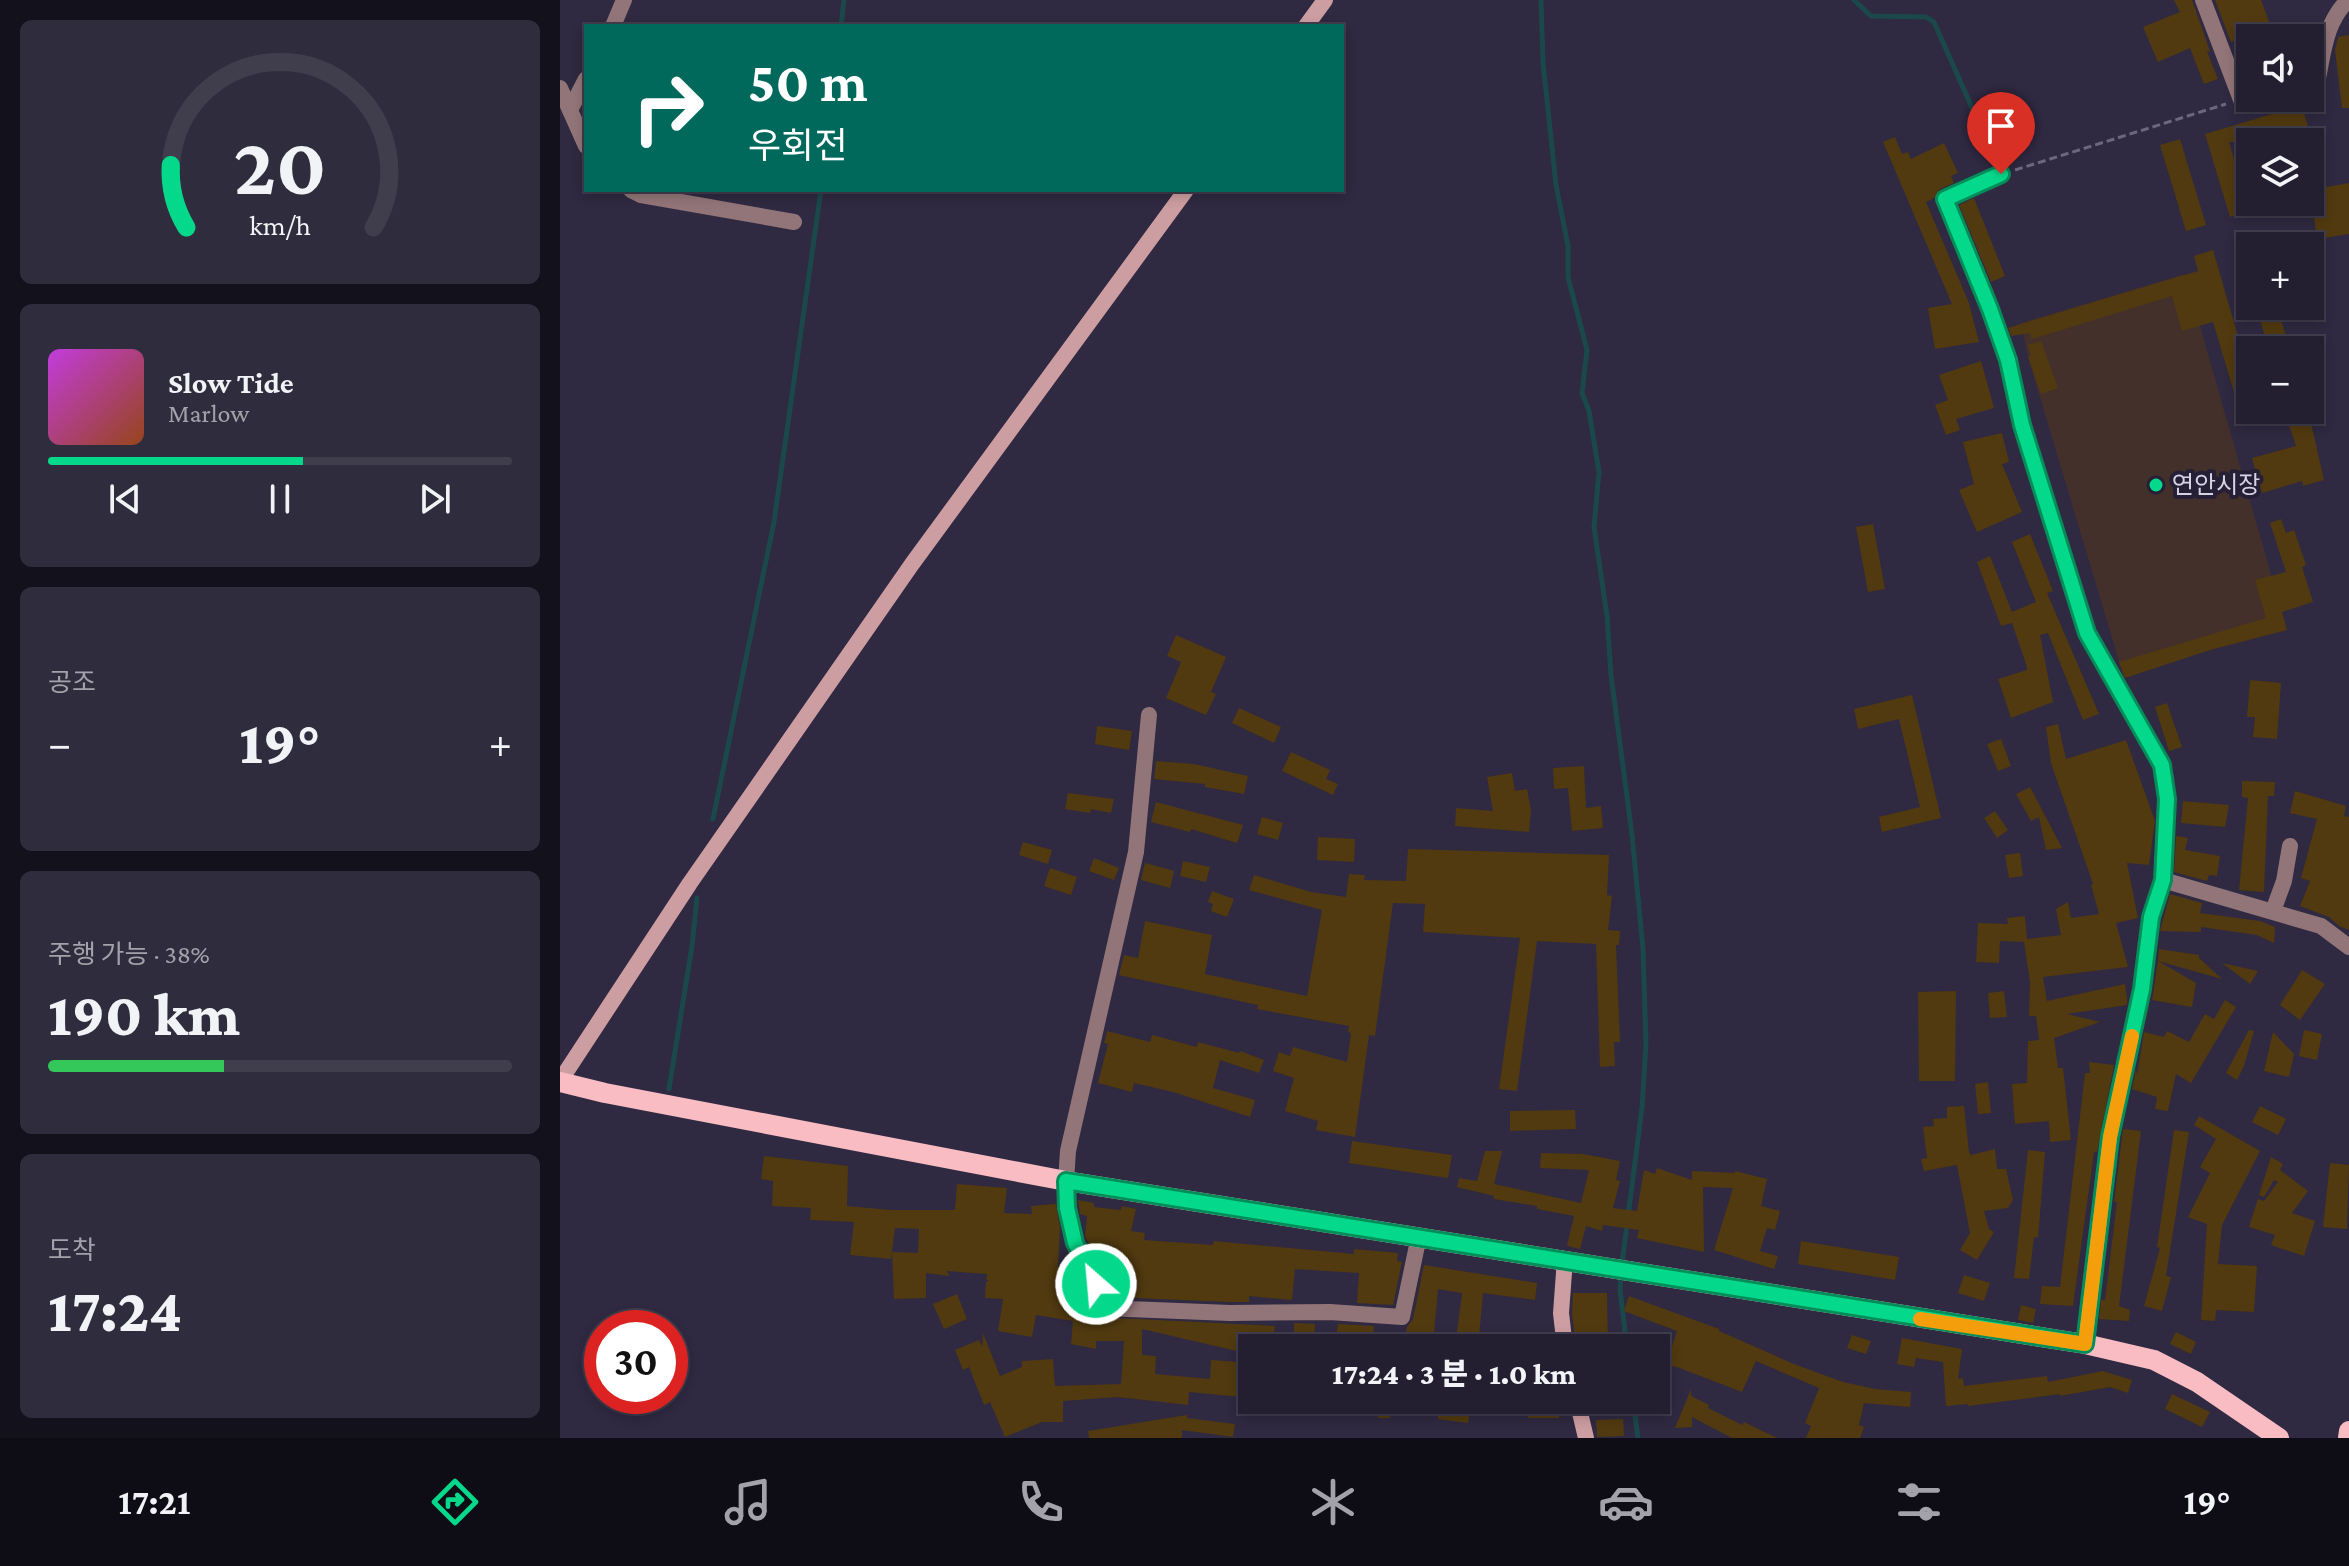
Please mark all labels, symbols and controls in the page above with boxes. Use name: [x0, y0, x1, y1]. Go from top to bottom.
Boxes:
map controls: [2236, 24, 2324, 424]
button: sound: [2236, 24, 2324, 112]
text: 50 m: [748, 51, 868, 113]
icon: right: [616, 56, 720, 160]
pin: [1967, 92, 2035, 174]
icon: arrive: [1979, 104, 2023, 148]
text: 20: [234, 118, 326, 211]
text: 우회전: [748, 126, 847, 166]
button: layers: [2236, 128, 2324, 216]
text: km/h: [249, 209, 311, 241]
button: +: [2236, 232, 2324, 320]
button: −: [2236, 336, 2324, 424]
text: Slow Tide: [168, 366, 294, 399]
text: Marlow: [168, 399, 249, 428]
place label: 연안시장: [2172, 471, 2260, 498]
marker: 연안시장: [2147, 476, 2165, 494]
icon: previous: [103, 477, 147, 521]
icon: pause: [258, 477, 302, 521]
icon: next: [413, 477, 457, 521]
text: 공조: [48, 668, 96, 697]
text: 19°: [239, 709, 321, 776]
text: −: [48, 719, 71, 767]
text: +: [489, 719, 512, 767]
text: 주행 가능 · 38%: [48, 940, 210, 969]
text: 190 km: [48, 981, 240, 1048]
text: 도착: [48, 1236, 96, 1265]
position arrow: [1054, 1242, 1138, 1326]
text: 17:24: [48, 1277, 182, 1344]
speed limit sign: 30: [584, 1310, 688, 1414]
text: 17:24 · 3 분 · 1.0 km: [1332, 1357, 1576, 1390]
icon: directions: [427, 1474, 483, 1530]
icon: music: [720, 1474, 776, 1530]
icon: phone: [1013, 1474, 1069, 1530]
icon: climate: [1305, 1474, 1361, 1530]
icon: car: [1598, 1474, 1654, 1530]
icon: filters: [1891, 1474, 1947, 1530]
text: 17:21: [118, 1482, 190, 1522]
text: 19°: [2183, 1482, 2231, 1522]

